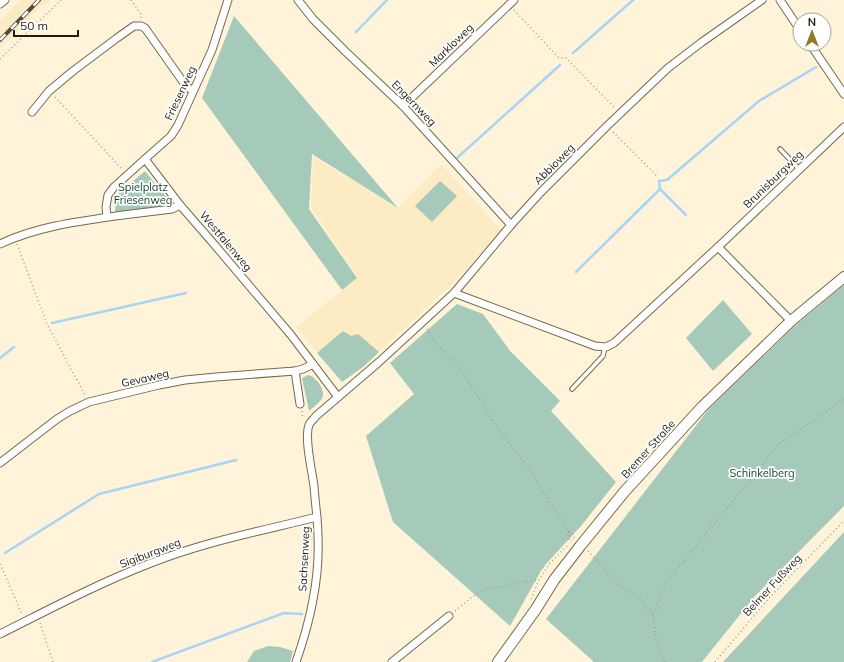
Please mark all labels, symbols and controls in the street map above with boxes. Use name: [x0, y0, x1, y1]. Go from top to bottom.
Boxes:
scale bar: [14, 12, 78, 38]
north arrow: [792, 12, 832, 52]
text: N: [808, 15, 816, 29]
text: 50 m: [20, 18, 48, 33]
street label: Markloweg: [426, 20, 476, 70]
street label: Friesenweg: [161, 63, 199, 123]
street label: Engernweg: [389, 77, 439, 129]
street label: Abbioweg: [531, 141, 577, 187]
street label: Brunisburgweg: [740, 147, 806, 211]
park label: Spielplatz Friesenweg: [114, 180, 172, 207]
street label: Westfalenweg: [197, 208, 255, 274]
street label: Gevaweg: [120, 366, 170, 390]
street label: Bremer Straße: [618, 417, 678, 481]
park label: Schinkelberg: [729, 466, 795, 480]
street label: Sachsenweg: [295, 526, 313, 592]
street label: Sigiburgweg: [117, 535, 183, 571]
street label: Belmer Fußweg: [740, 551, 804, 619]

